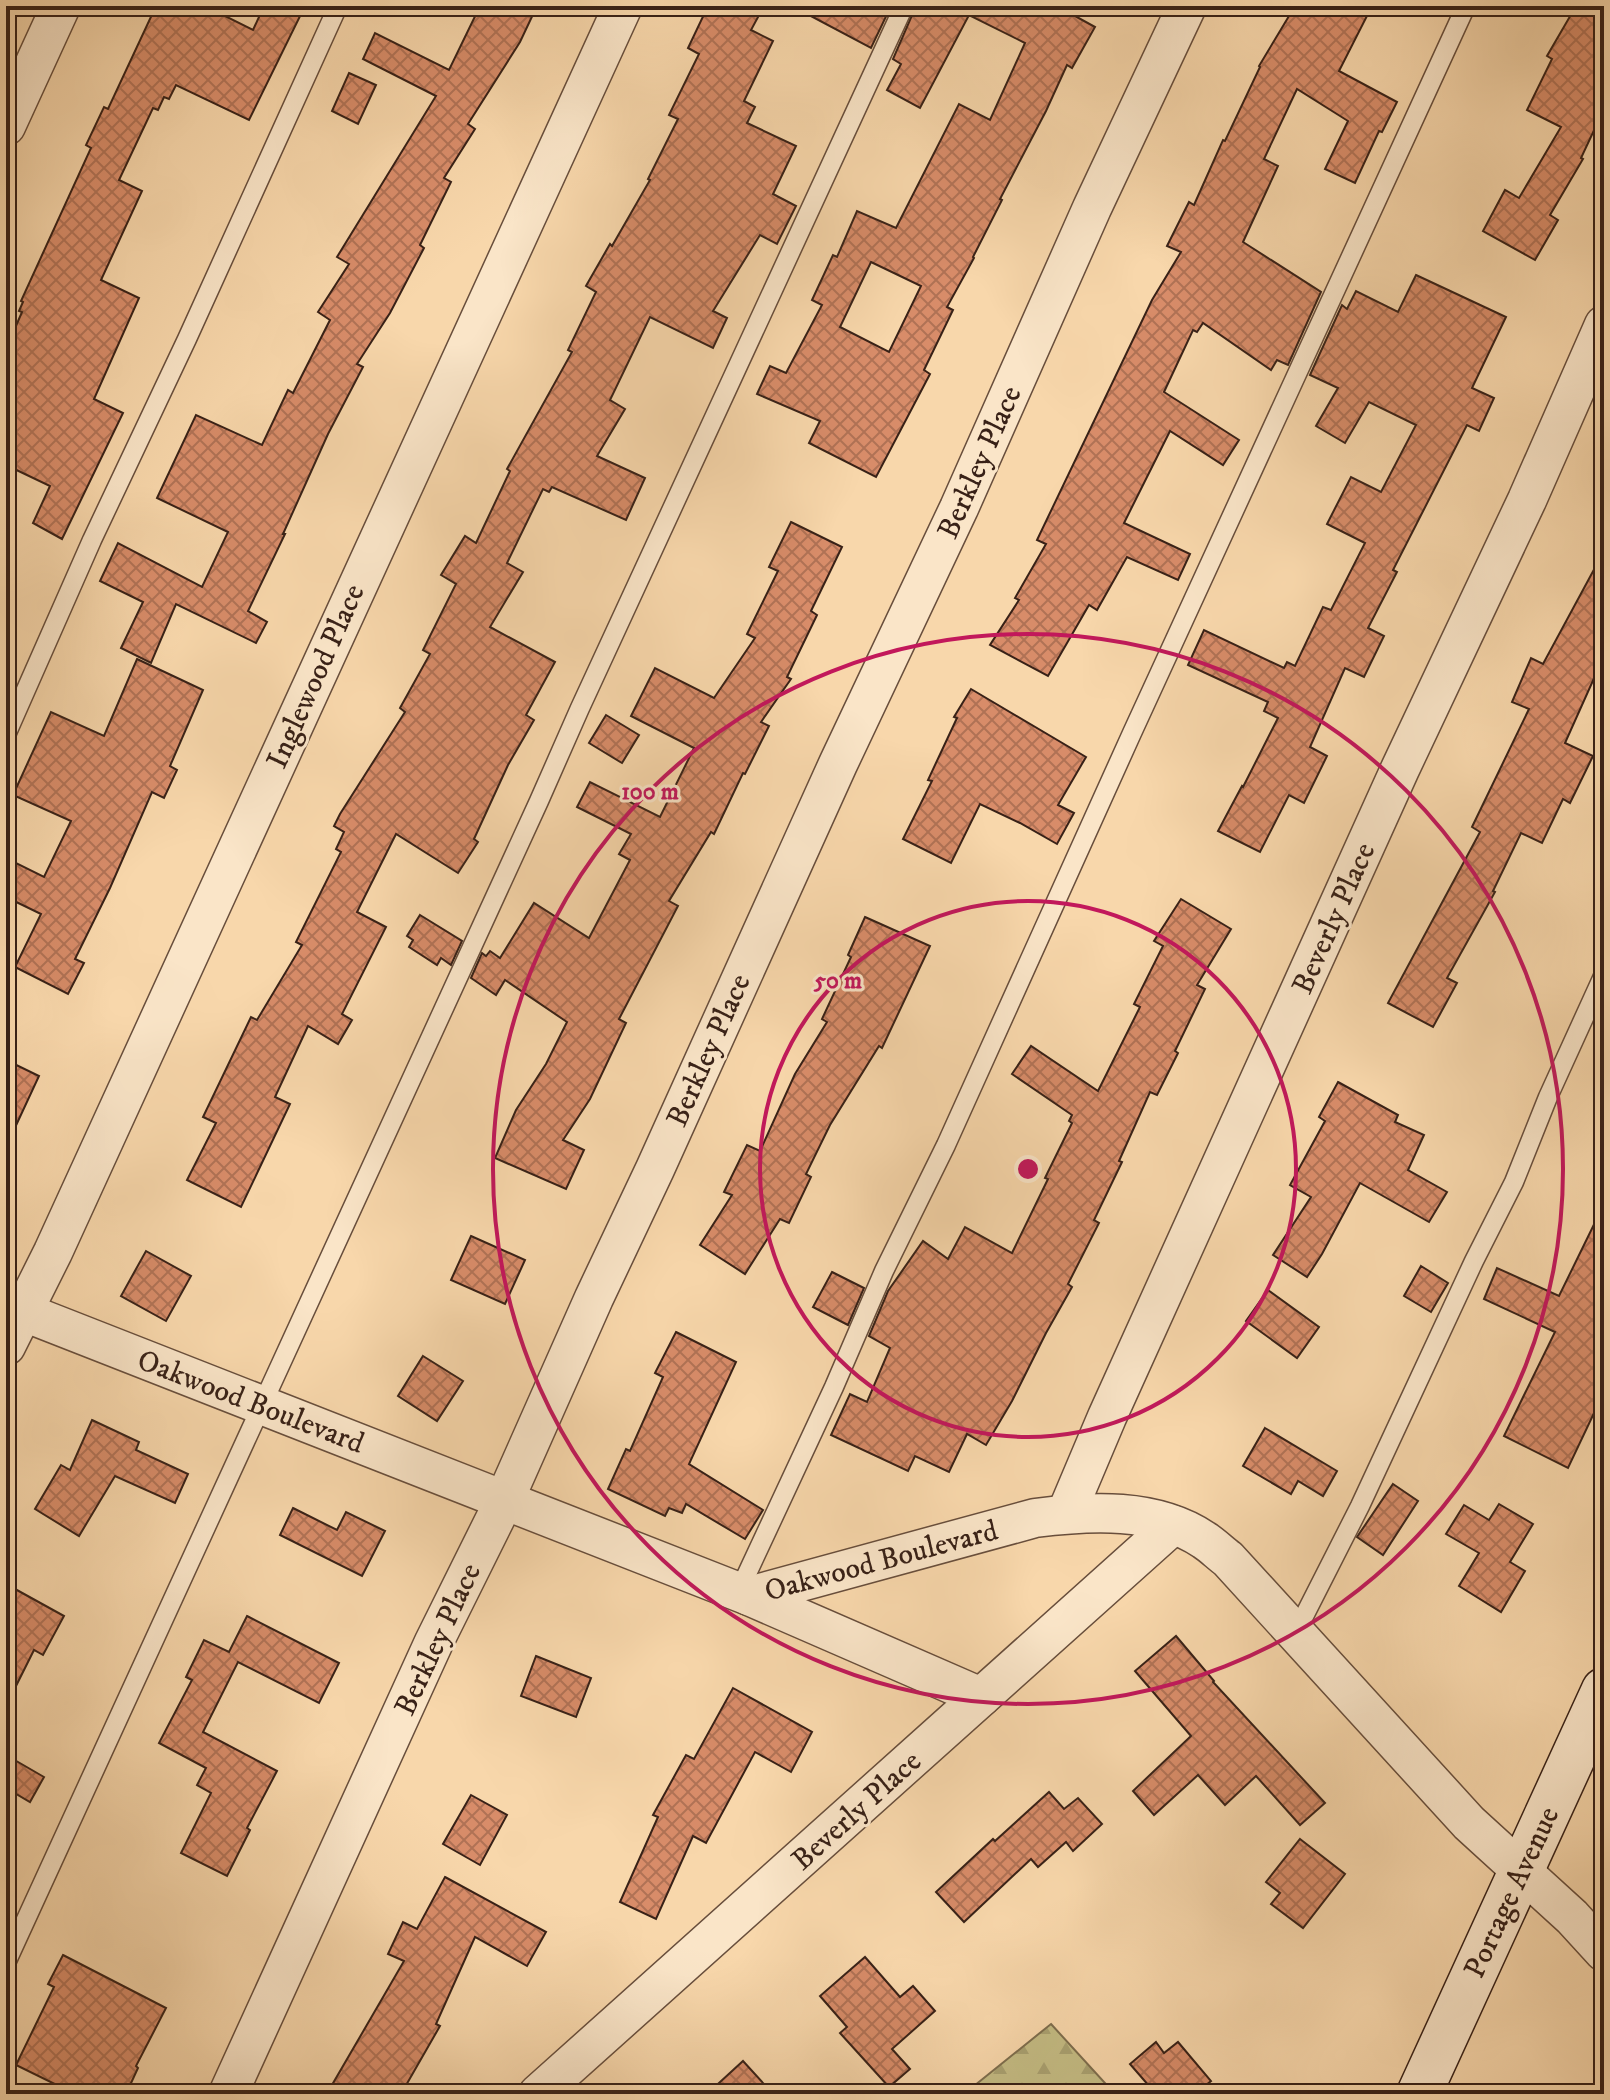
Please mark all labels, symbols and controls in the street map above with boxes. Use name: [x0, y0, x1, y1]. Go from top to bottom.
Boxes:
street label: Berkley Place: [930, 380, 1031, 545]
street label: Inglewood Place: [259, 579, 374, 775]
text: 100 m: [621, 777, 679, 807]
street label: Beverly Place: [1285, 837, 1384, 1000]
text: 50 m: [813, 966, 862, 996]
street label: Berkley Place: [659, 968, 760, 1133]
centre of rings: [1014, 1155, 1042, 1183]
street label: Oakwood Boulevard: [132, 1342, 369, 1463]
street label: Oakwood Boulevard: [761, 1513, 1002, 1610]
street label: Berkley Place: [387, 1558, 490, 1722]
street label: Beverly Place: [785, 1743, 929, 1879]
street label: Portage Avenue: [1457, 1801, 1568, 1984]

